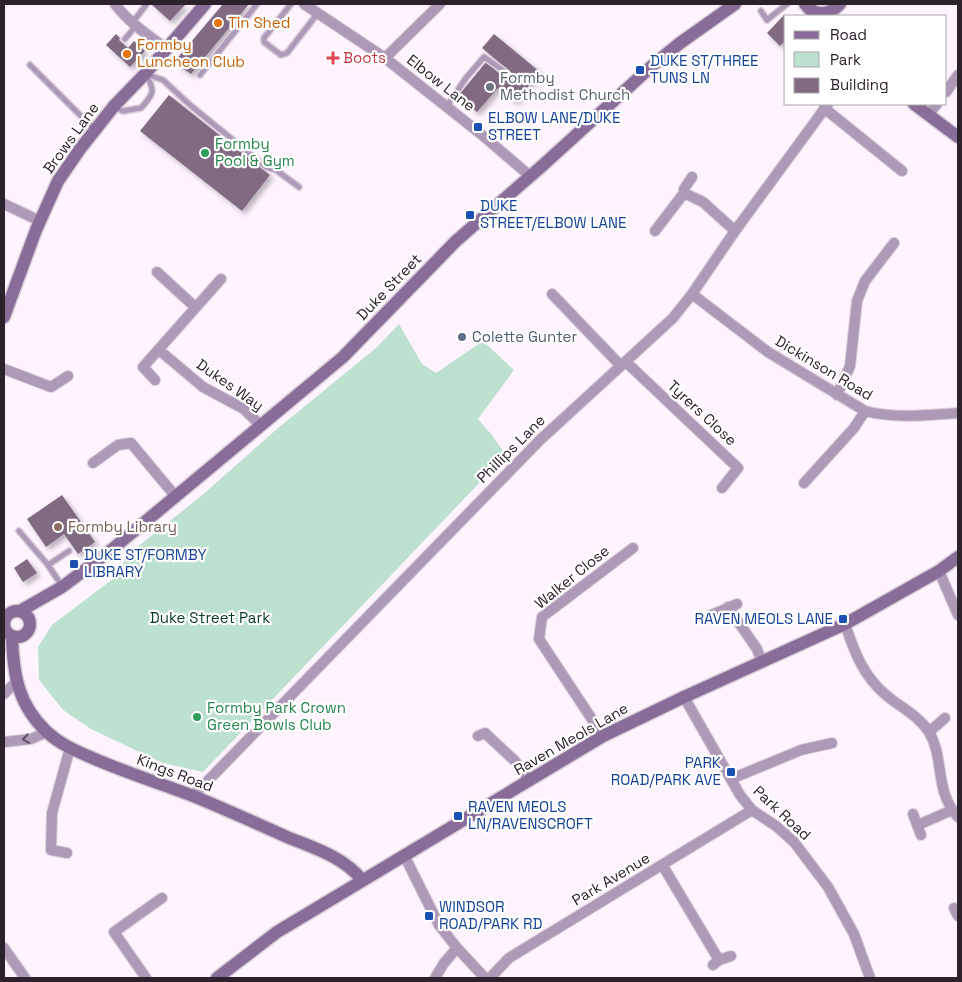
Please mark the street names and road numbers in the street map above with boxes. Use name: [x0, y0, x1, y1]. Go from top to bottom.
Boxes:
street label: Elbow Lane: [403, 50, 479, 115]
street label: Brows Lane: [39, 98, 103, 177]
street label: Duke Street: [352, 249, 425, 324]
street label: Dickinson Road: [772, 331, 877, 404]
street label: Dukes Way: [193, 354, 268, 415]
street label: Tyrers Close: [664, 376, 741, 450]
street label: Phillips Lane: [472, 410, 549, 487]
street label: Walker Close: [530, 541, 613, 613]
street label: Raven Meols Lane: [510, 698, 631, 779]
street label: Kings Road: [134, 749, 216, 796]
street label: Park Road: [750, 781, 815, 844]
street label: Park Avenue: [568, 848, 653, 909]

